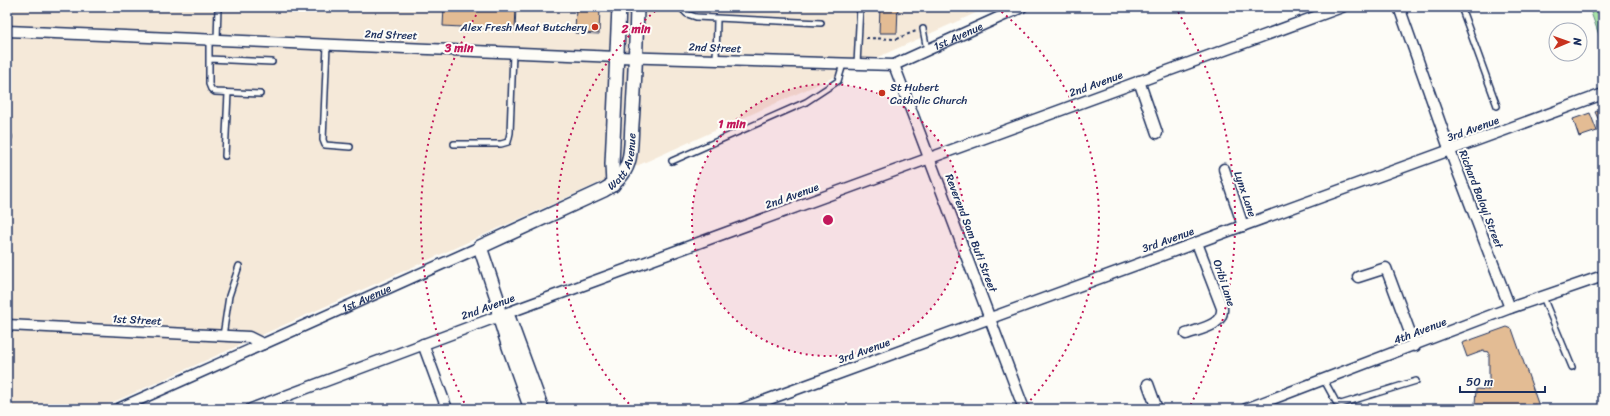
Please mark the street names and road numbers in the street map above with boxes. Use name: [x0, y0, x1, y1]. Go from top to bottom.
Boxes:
street label: 1st Avenue: [930, 16, 987, 55]
street label: 2nd Street: [364, 25, 418, 45]
street label: 2nd Street: [688, 38, 742, 58]
street label: 2nd Avenue: [1066, 65, 1126, 103]
street label: 3rd Avenue: [1444, 111, 1502, 147]
street label: Watt Avenue: [603, 132, 641, 195]
street label: Richard Baloyi Street: [1453, 147, 1509, 251]
street label: Lynx Lane: [1228, 169, 1262, 220]
street label: Reverend Sam Buti Street: [940, 171, 1003, 296]
street label: 2nd Avenue: [762, 177, 822, 215]
street label: 3rd Avenue: [1139, 222, 1197, 258]
street label: Oribi Lane: [1207, 257, 1241, 309]
street label: 1st Avenue: [338, 278, 395, 317]
street label: 2nd Avenue: [458, 288, 518, 326]
street label: 1st Street: [112, 309, 162, 331]
street label: 4th Avenue: [1391, 312, 1450, 350]
street label: 3rd Avenue: [835, 333, 893, 369]

